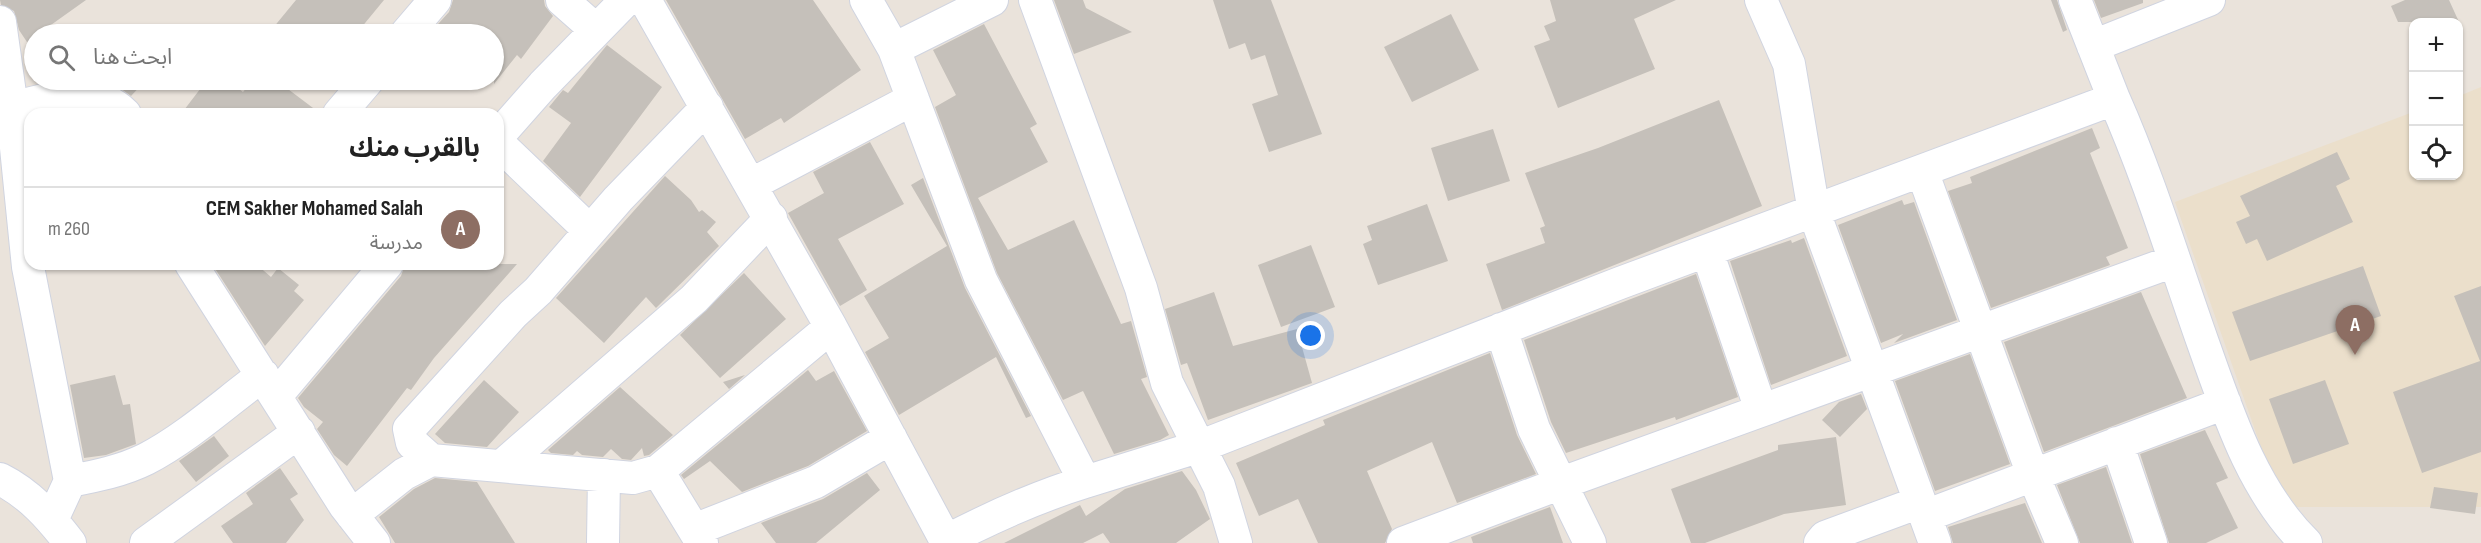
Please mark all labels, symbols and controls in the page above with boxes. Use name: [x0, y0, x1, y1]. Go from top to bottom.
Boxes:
map controls: [2409, 18, 2463, 180]
button: +: [2409, 18, 2463, 72]
search box: [24, 24, 504, 90]
icon: search: [45, 41, 78, 74]
text: ابحث هنا: [93, 44, 172, 71]
button: −: [2409, 72, 2463, 126]
button: locate: [2409, 126, 2463, 180]
text: بالقرب منك: [349, 133, 480, 164]
text: CEM Sakher Mohamed Salah: [206, 195, 423, 222]
text: 260 m: [48, 217, 90, 241]
text: A: [456, 217, 465, 241]
text: مدرسة: [370, 231, 423, 255]
pin: A: [2336, 306, 2374, 355]
your location: [1296, 321, 1325, 350]

